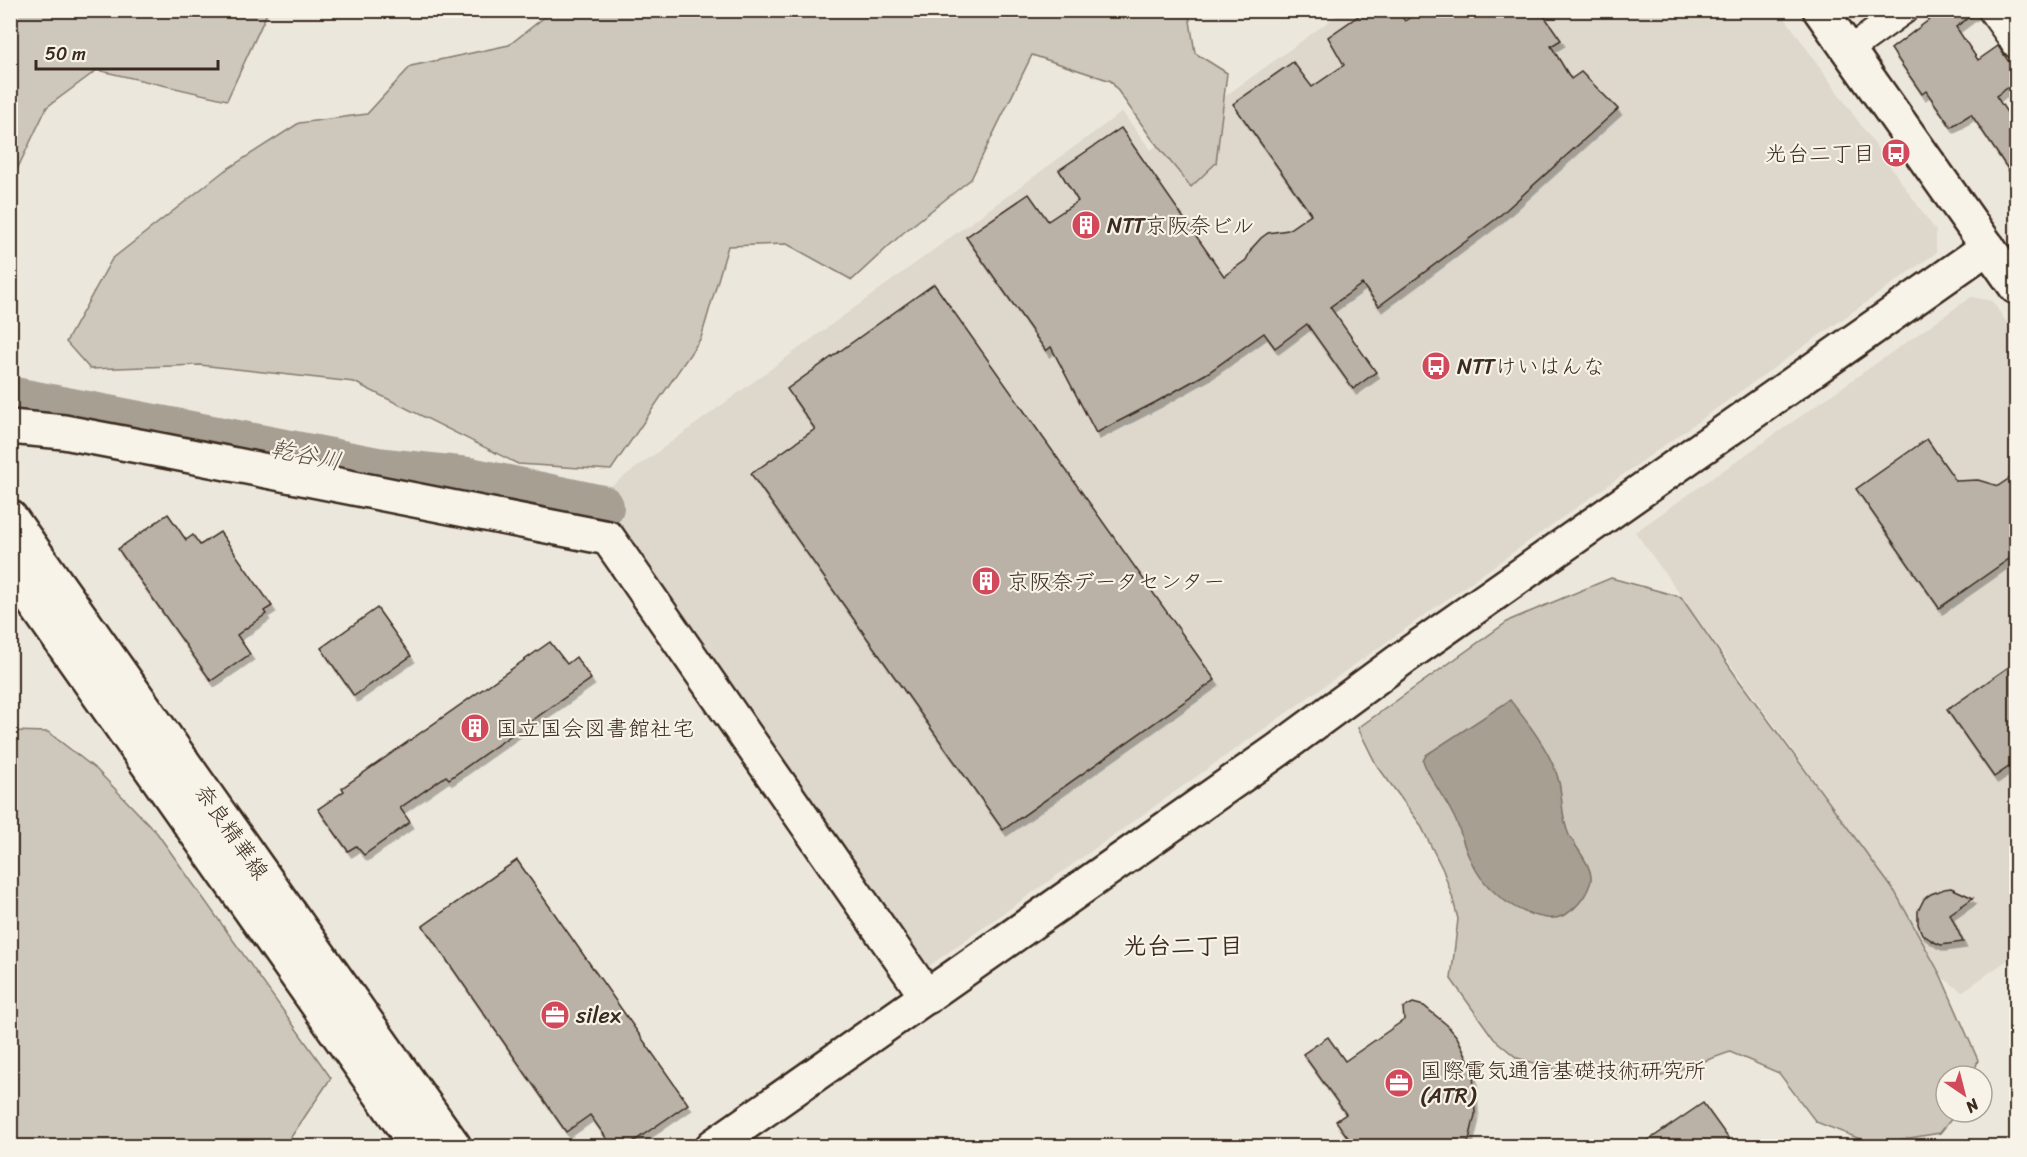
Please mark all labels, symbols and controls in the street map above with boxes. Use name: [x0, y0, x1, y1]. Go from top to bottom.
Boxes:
scale bar: [36, 33, 218, 71]
text: 50 m: [45, 38, 86, 70]
place label: 光台二丁目: [1765, 134, 1875, 173]
bus stop icon: 光台二丁目: [1880, 137, 1912, 169]
place label: NTT京阪奈ビル: [1107, 206, 1254, 245]
building icon: NTT京阪奈ビル: [1070, 209, 1102, 241]
place label: NTTけいはんな: [1457, 347, 1605, 386]
bus stop icon: NTTけいはんな: [1420, 350, 1452, 382]
water label: 乾谷川: [267, 428, 345, 482]
place label: 京阪奈データセンター: [1007, 562, 1225, 601]
building icon: 京阪奈データセンター: [970, 565, 1002, 597]
place label: 国立国会図書館社宅: [496, 709, 694, 748]
building icon: 国立国会図書館社宅: [459, 712, 491, 744]
street label: 奈良精華線: [184, 776, 280, 888]
district label: 光台二丁目: [1123, 925, 1243, 967]
place label: silex: [575, 996, 622, 1035]
office icon: silex: [539, 999, 571, 1031]
place label: 国際電気通信基礎技術研究所 (ATR): [1420, 1051, 1706, 1115]
north arrow: [1934, 1064, 1994, 1124]
office icon: 国際電気通信基礎技術研究所 (ATR): [1383, 1067, 1415, 1099]
text: N: [1959, 1090, 1986, 1121]

